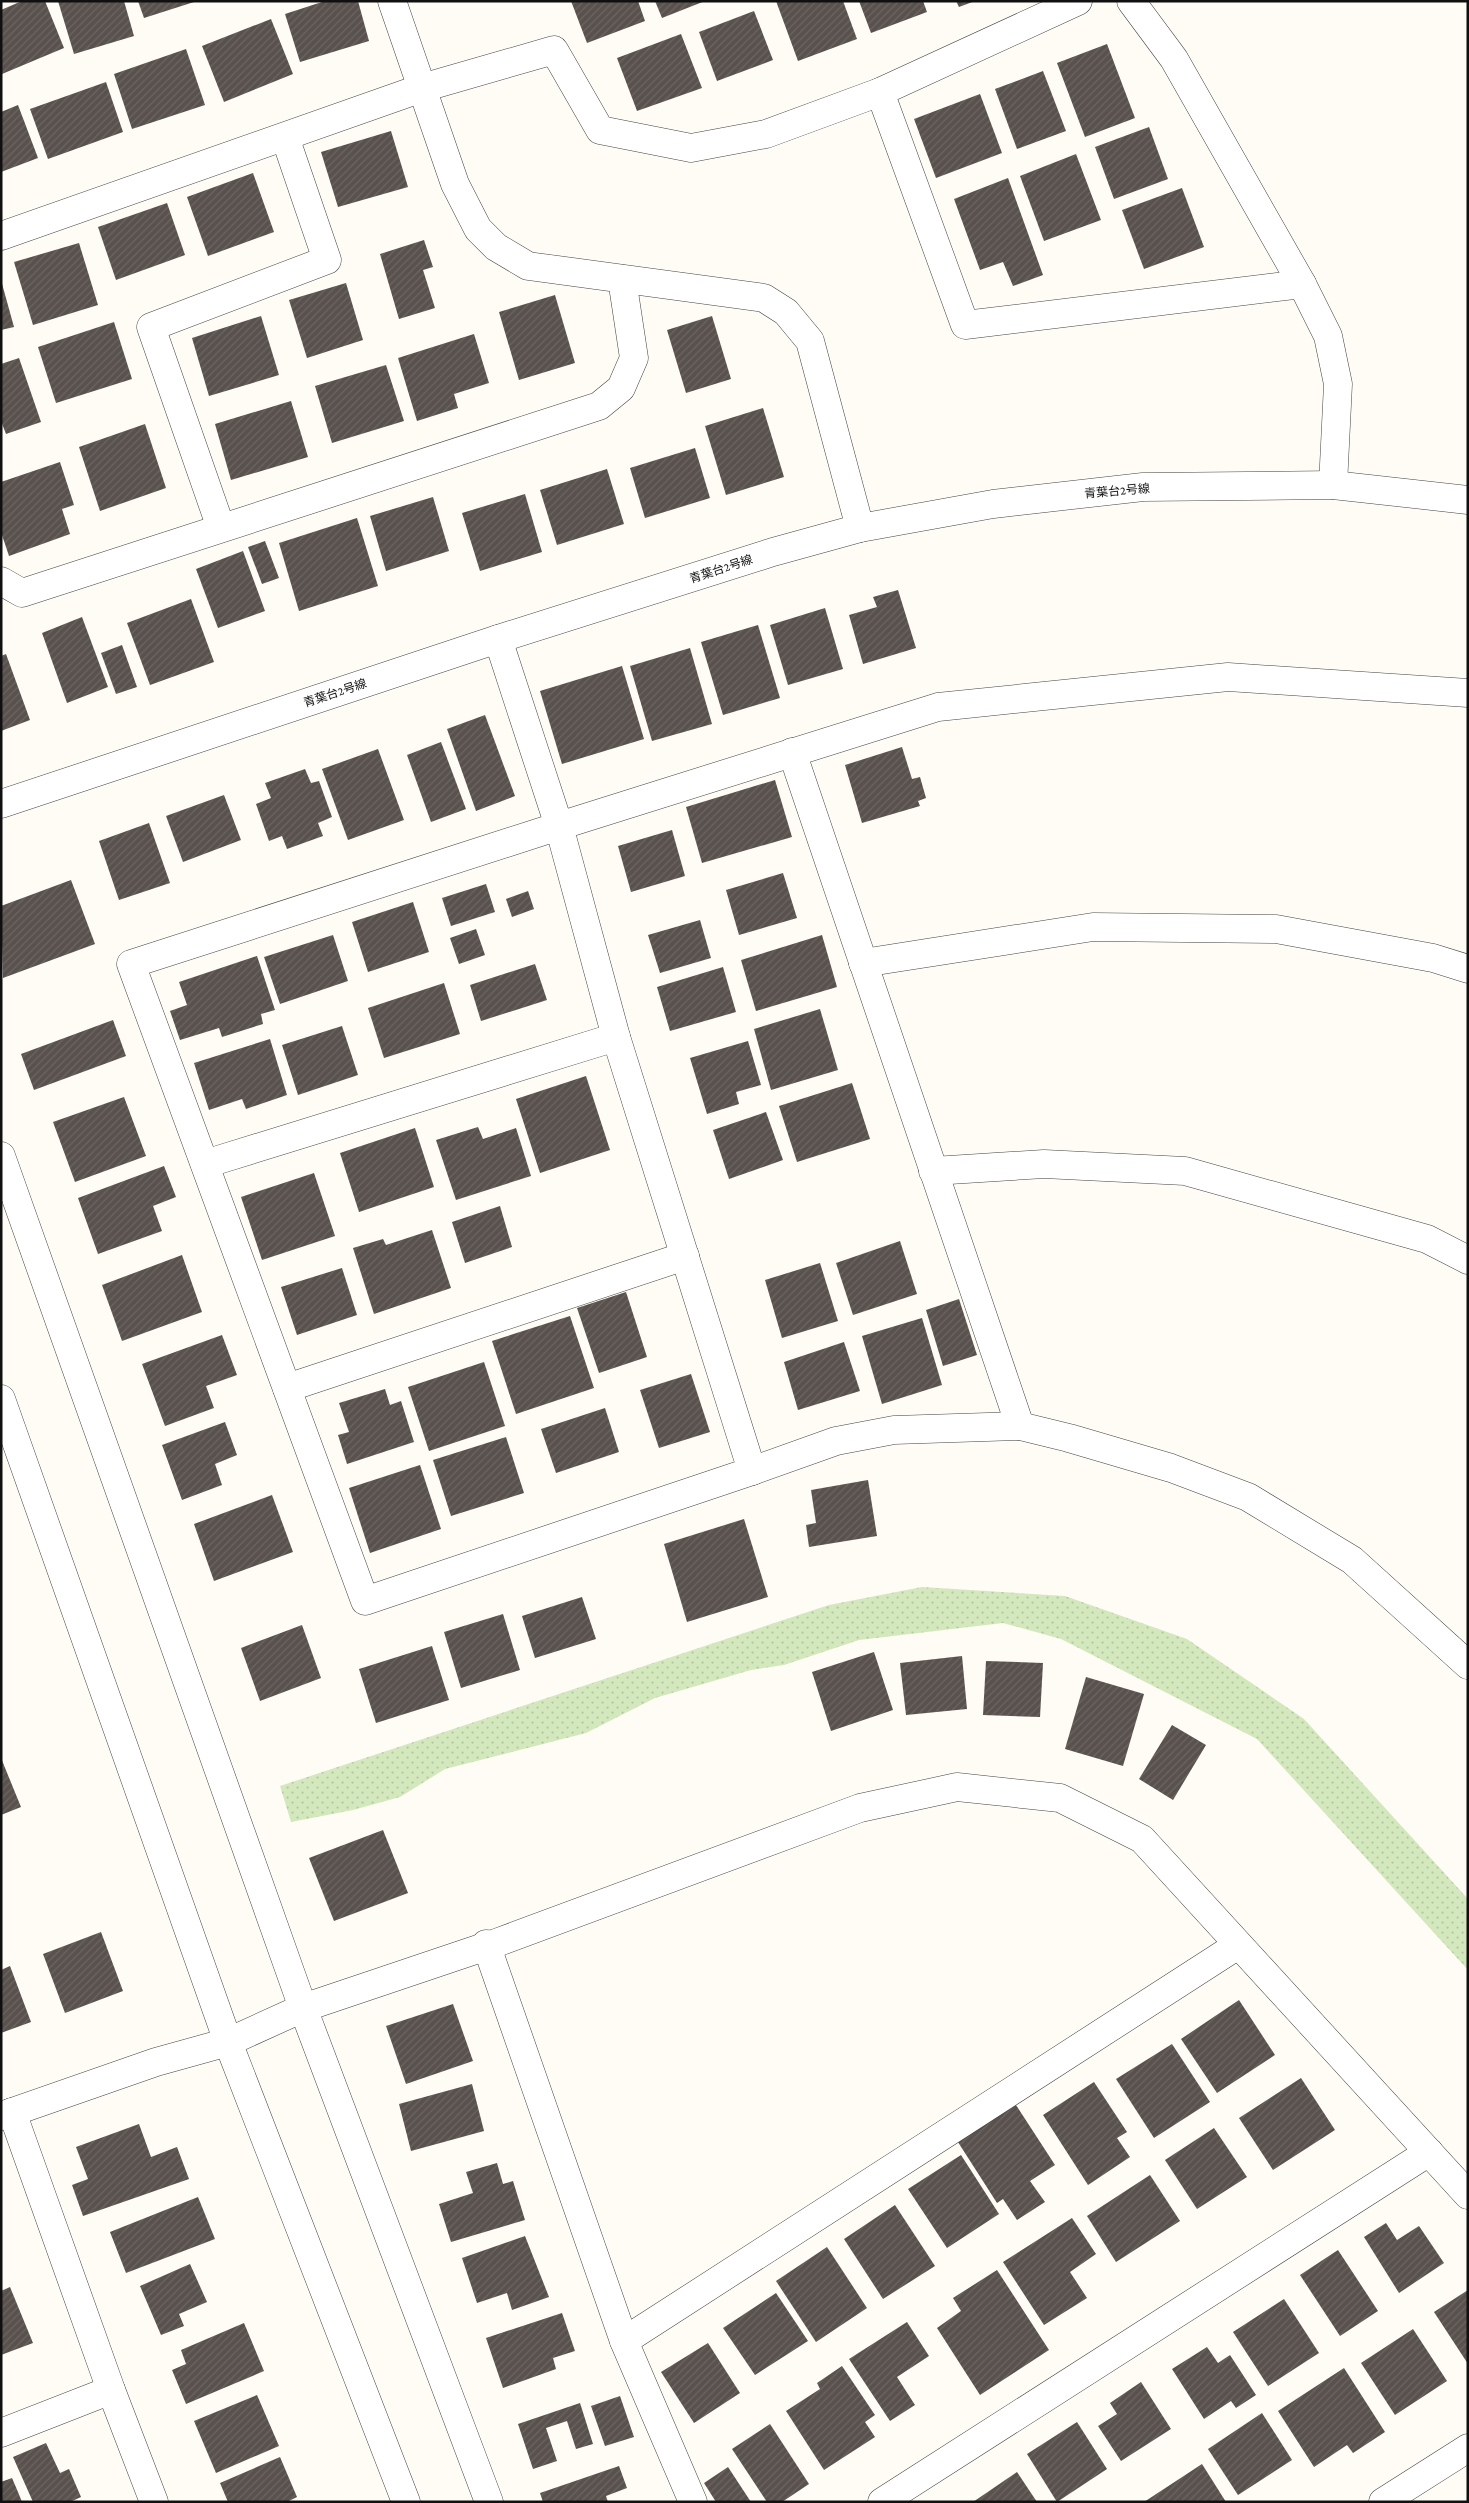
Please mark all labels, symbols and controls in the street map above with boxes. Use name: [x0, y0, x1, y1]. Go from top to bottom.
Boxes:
street label: 青葉台2号線: [1084, 481, 1150, 501]
street label: 青葉台2号線: [688, 552, 754, 586]
street label: 青葉台2号線: [302, 676, 368, 710]

